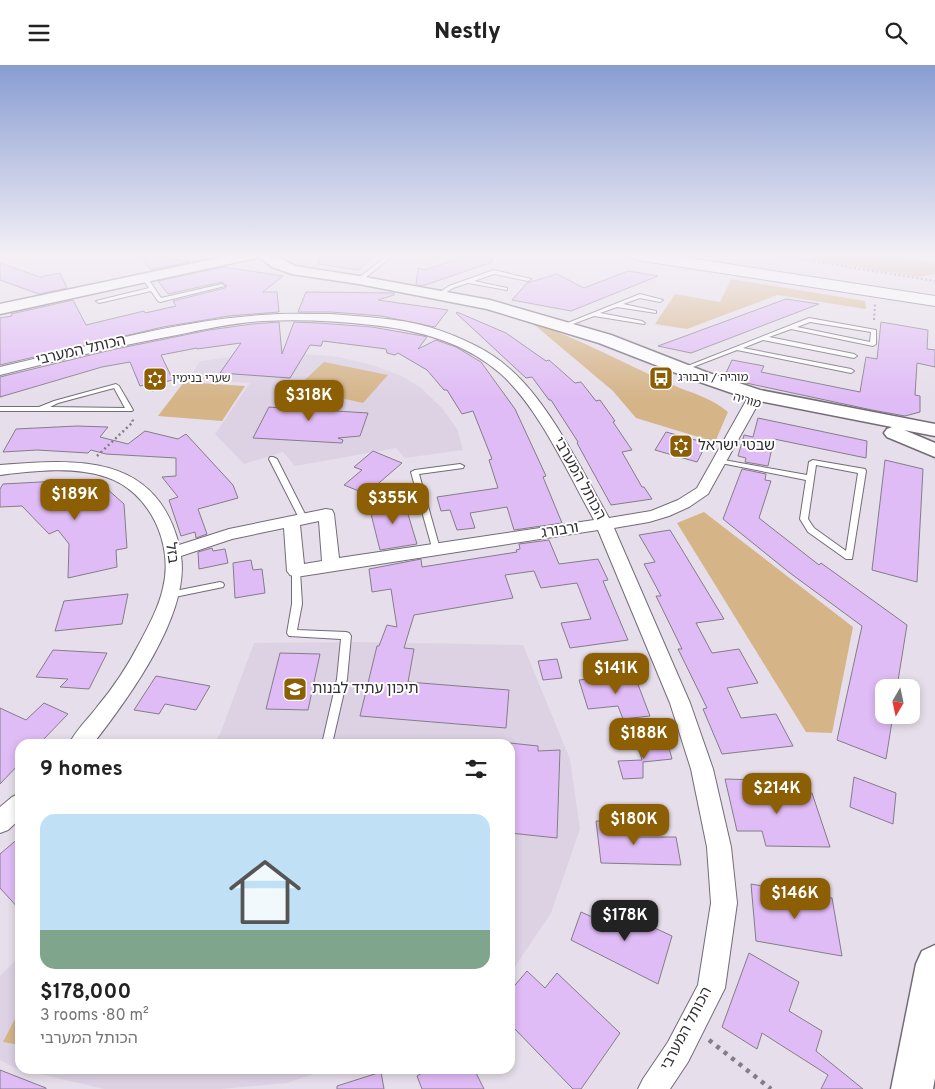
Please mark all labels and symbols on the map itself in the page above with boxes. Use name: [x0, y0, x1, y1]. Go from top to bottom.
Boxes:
street label: הכותל המערבי: [34, 331, 128, 371]
bus stop icon: מוריה / ורבורג: [648, 365, 674, 391]
synagogue icon: שערי בנימין: [142, 366, 168, 392]
place label: מוריה / ורבורג: [678, 370, 748, 386]
place label: שערי בנימין: [172, 371, 231, 387]
pin: $318K: [274, 379, 344, 422]
street label: מוריה: [731, 389, 763, 413]
synagogue icon: שבטי ישראל: [668, 433, 694, 459]
street label: הכותל המערבי: [548, 434, 610, 524]
place label: שבטי ישראל: [698, 437, 775, 456]
pin: $189K: [40, 479, 110, 521]
pin: $355K: [358, 483, 428, 525]
street label: ורבורג: [540, 519, 580, 543]
street label: בזל: [160, 541, 182, 565]
pin: $141K: [581, 653, 651, 695]
school or university icon: תיכון עתיד לבנות: [282, 676, 308, 702]
north arrow: [875, 679, 920, 724]
place label: תיכון עתיד לבנות: [312, 680, 418, 699]
pin: $188K: [609, 717, 679, 760]
pin: $214K: [742, 773, 812, 815]
pin: $180K: [599, 803, 669, 846]
pin: $146K: [760, 877, 830, 920]
pin: $178K: [590, 899, 660, 942]
street label: הכותל המערבי: [657, 984, 717, 1074]

